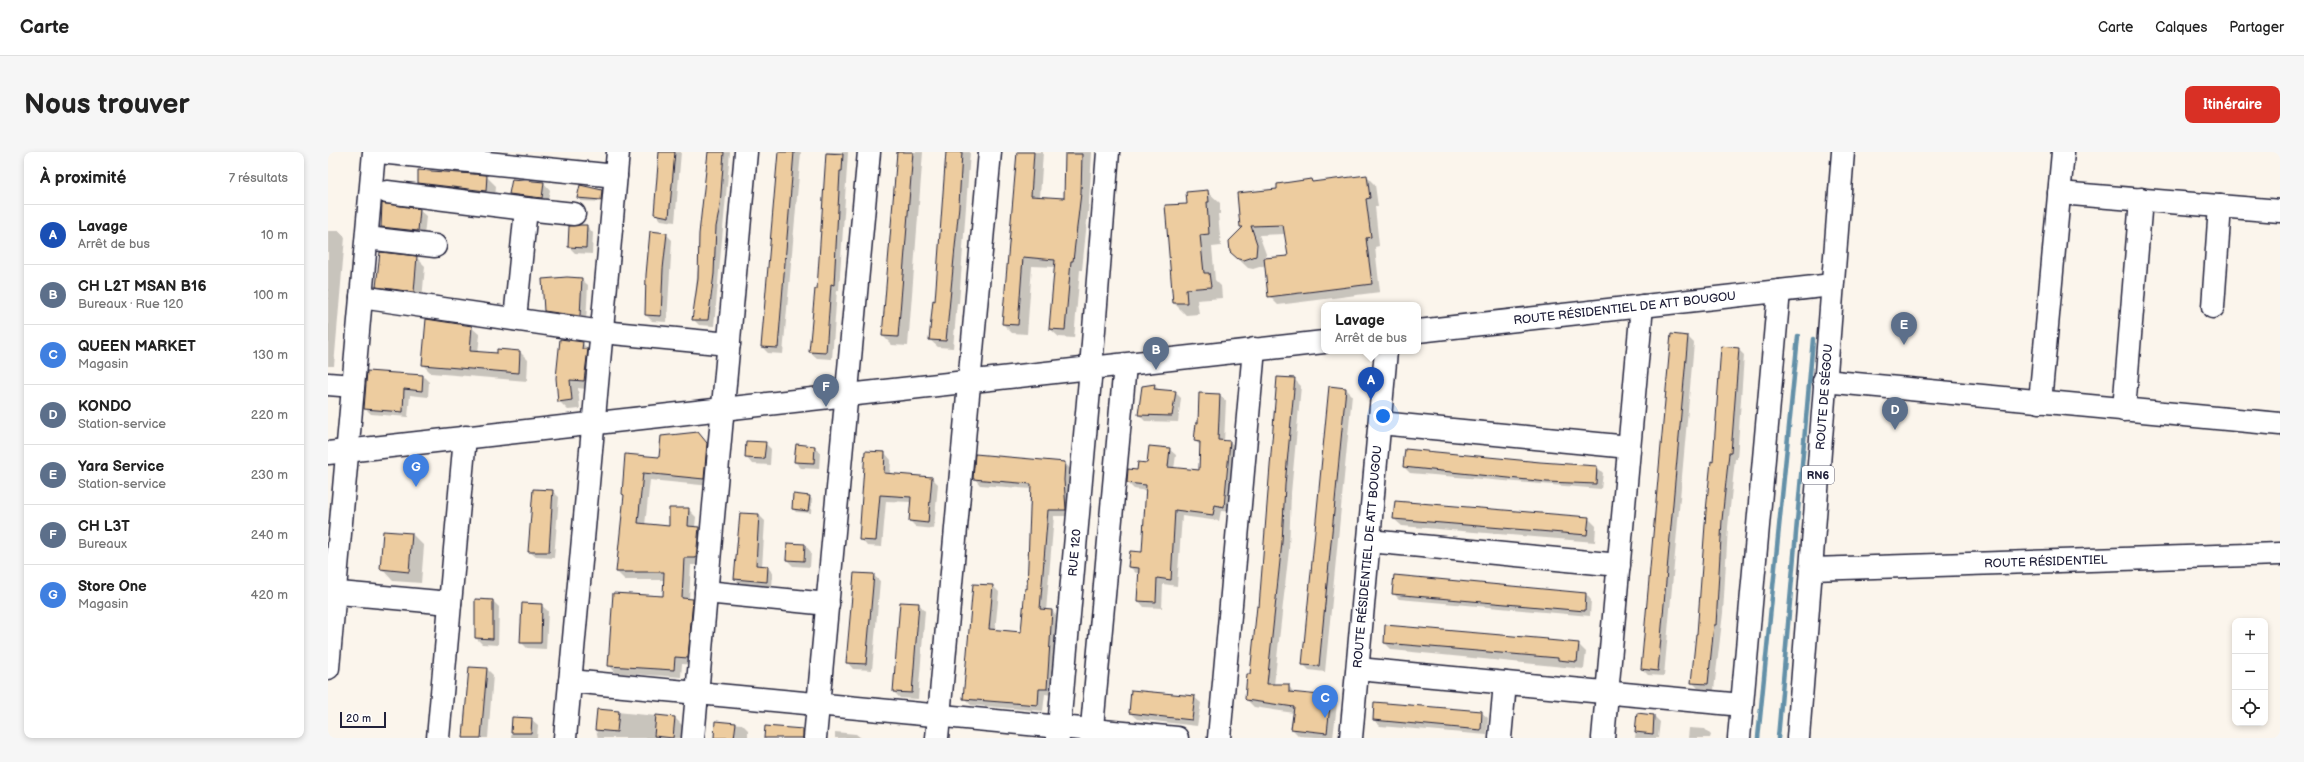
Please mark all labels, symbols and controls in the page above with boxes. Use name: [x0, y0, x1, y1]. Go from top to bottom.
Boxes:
text: Carte: [20, 16, 69, 39]
text: Carte: [2098, 19, 2133, 36]
text: Calques: [2155, 19, 2207, 36]
text: Partager: [2229, 19, 2284, 36]
button: Itinéraire: [2185, 86, 2280, 123]
text: Nous trouver: [24, 88, 190, 121]
text: À proximité: [40, 168, 126, 188]
text: 7 résultats: [229, 170, 288, 186]
text: Lavage: [78, 217, 128, 236]
text: A: [49, 227, 57, 243]
text: 10 m: [261, 227, 288, 243]
text: Arrêt de bus: [78, 236, 150, 252]
text: CH L2T MSAN B16: [78, 277, 207, 296]
text: B: [48, 287, 58, 303]
text: 100 m: [253, 287, 288, 303]
street label: ROUTE RÉSIDENTIEL DE ATT BOUGOU: [1513, 289, 1737, 328]
text: Bureaux · Rue 120: [78, 296, 184, 312]
popup: [1321, 302, 1421, 354]
text: Lavage: [1335, 311, 1385, 330]
pin: E: [1891, 312, 1917, 345]
text: Arrêt de bus: [1335, 330, 1407, 346]
text: QUEEN MARKET: [78, 337, 196, 356]
pin: B: [1143, 337, 1169, 370]
street label: ROUTE DE SÉGOU: [1813, 343, 1836, 451]
text: C: [48, 347, 58, 363]
text: 130 m: [253, 347, 288, 363]
text: Magasin: [78, 356, 128, 372]
pin: A: [1358, 367, 1384, 400]
pin: F: [813, 374, 839, 407]
text: KONDO: [78, 397, 131, 416]
pin: D: [1882, 397, 1908, 430]
your location: [1373, 406, 1393, 426]
text: D: [48, 407, 58, 423]
text: 220 m: [251, 407, 288, 423]
text: Station-service: [78, 416, 166, 432]
street label: ROUTE RÉSIDENTIEL DE ATT BOUGOU: [1350, 445, 1385, 669]
pin: G: [403, 454, 429, 487]
text: Yara Service: [78, 457, 164, 476]
road number: RN6: [1802, 466, 1834, 484]
text: E: [49, 467, 57, 483]
text: 230 m: [251, 467, 288, 483]
text: Station-service: [78, 476, 166, 492]
text: CH L3T: [78, 517, 130, 536]
text: F: [49, 527, 57, 543]
text: 240 m: [251, 527, 288, 543]
street label: RUE 120: [1065, 529, 1085, 577]
text: Bureaux: [78, 536, 127, 552]
street label: ROUTE RÉSIDENTIEL: [1984, 553, 2108, 571]
text: Store One: [78, 577, 147, 596]
text: G: [48, 587, 58, 603]
text: 420 m: [250, 587, 288, 603]
text: Magasin: [78, 596, 128, 612]
map controls: [2232, 618, 2268, 726]
button: +: [2232, 618, 2268, 654]
button: −: [2232, 654, 2268, 690]
pin: C: [1312, 685, 1338, 718]
button: locate: [2232, 690, 2268, 726]
scale bar: [340, 710, 386, 729]
text: 20 m: [346, 712, 371, 725]

